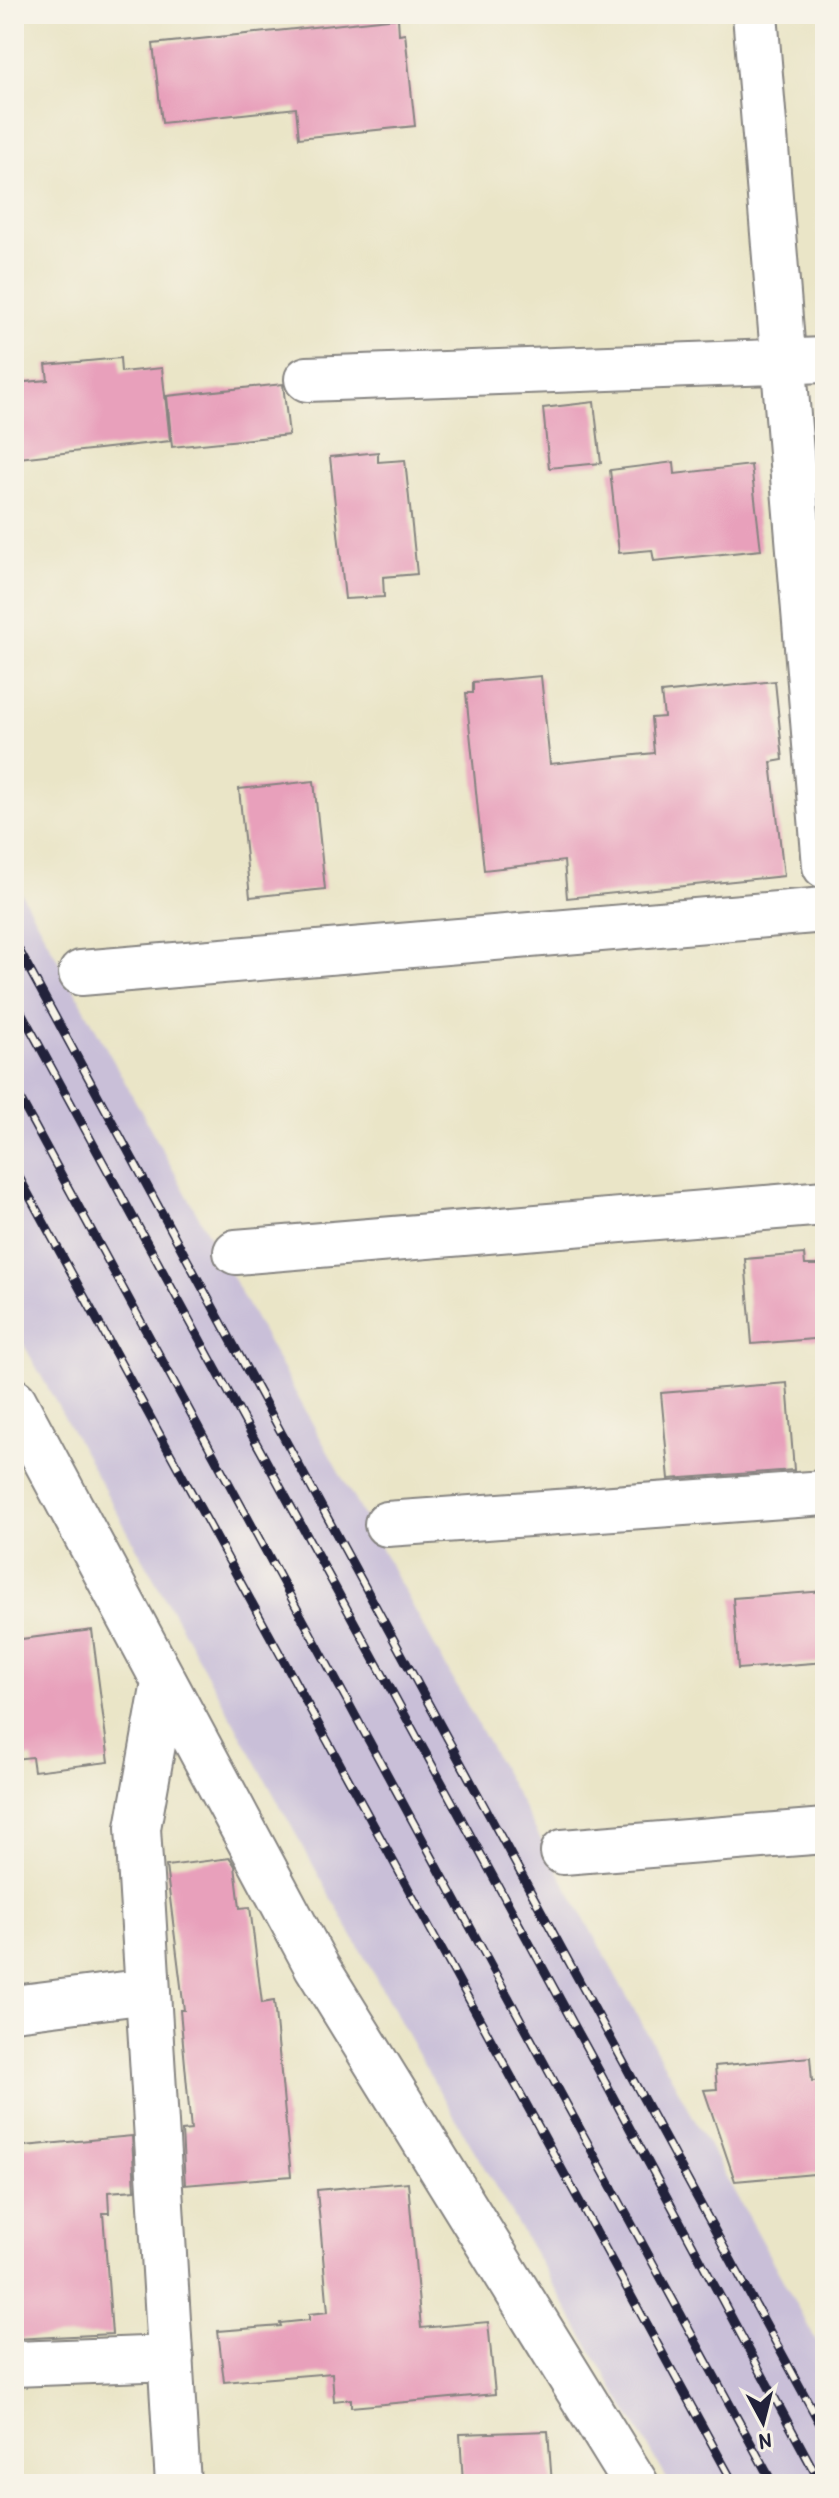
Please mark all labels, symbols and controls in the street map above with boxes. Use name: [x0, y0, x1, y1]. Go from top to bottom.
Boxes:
north arrow: [723, 2382, 803, 2462]
text: N: [758, 2426, 773, 2457]

